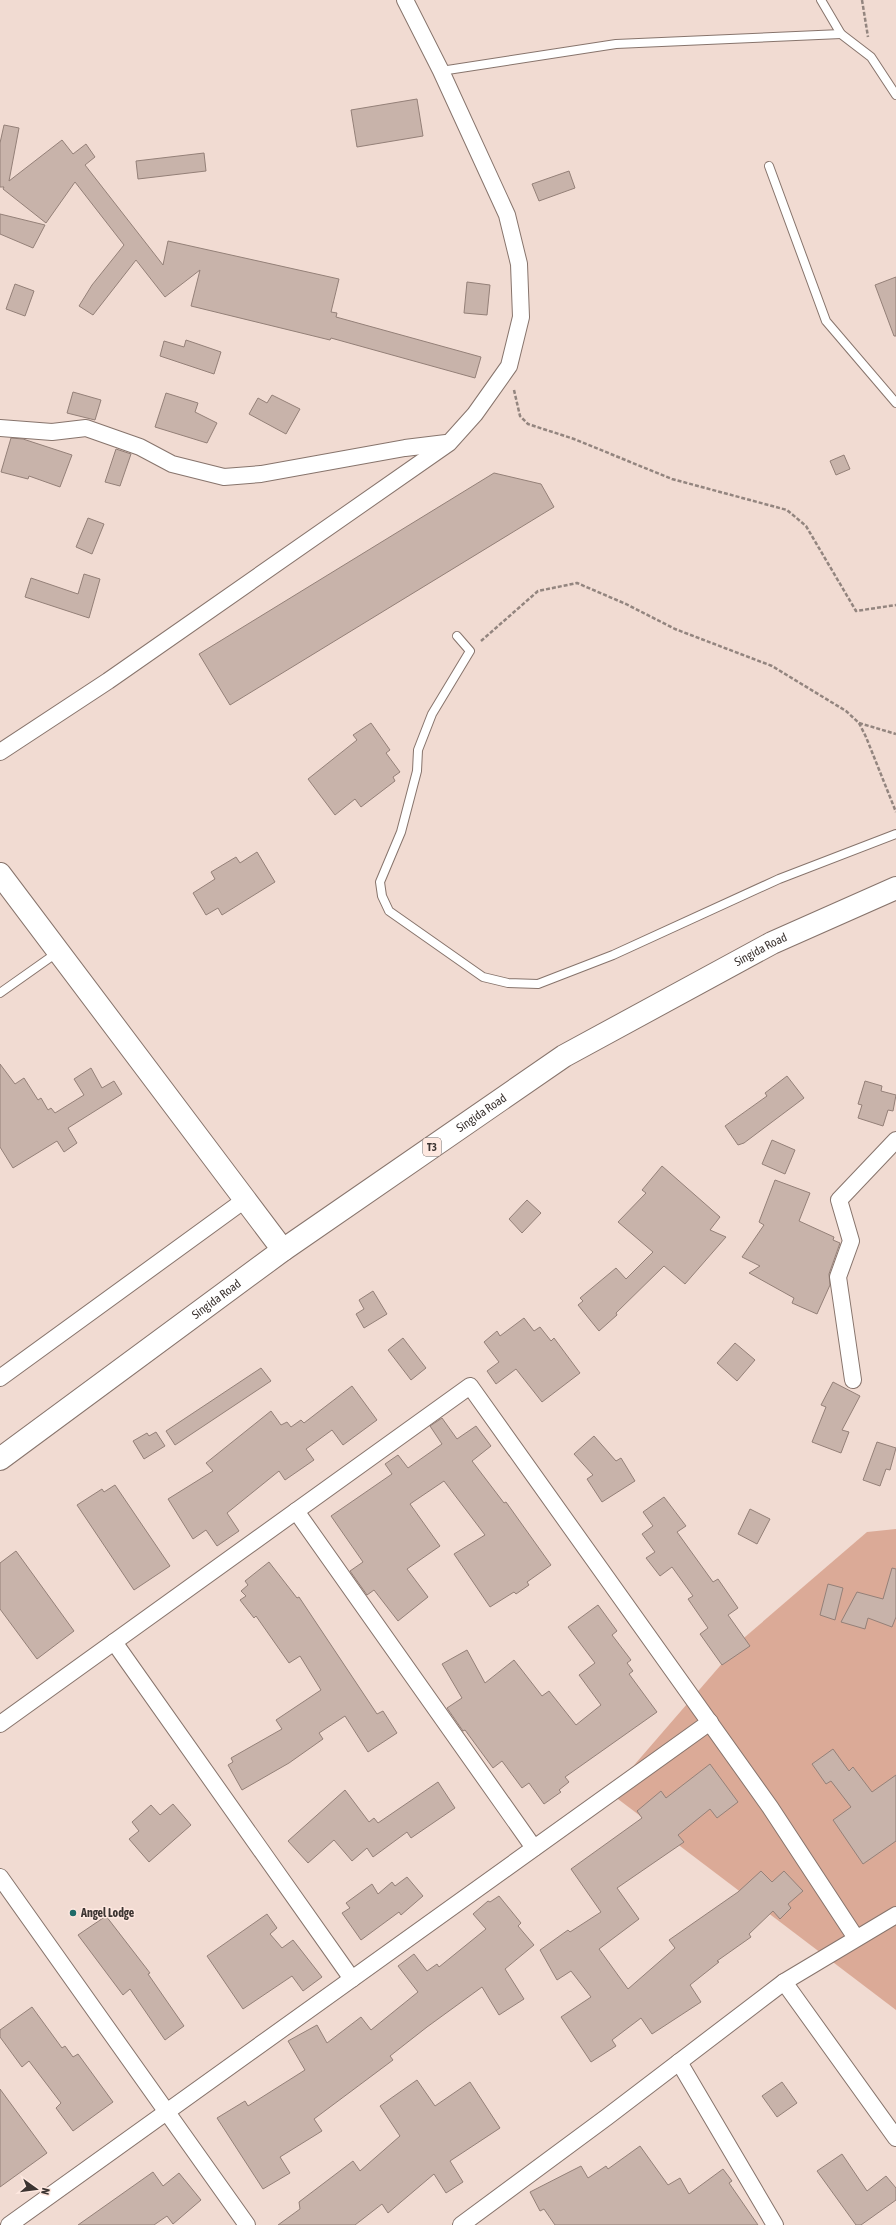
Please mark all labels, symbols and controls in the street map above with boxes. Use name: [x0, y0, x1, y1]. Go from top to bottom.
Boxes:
street label: Singida Road: [732, 930, 789, 969]
street label: Singida Road: [454, 1091, 509, 1135]
road number: T3: [423, 1138, 441, 1156]
street label: Singida Road: [189, 1276, 244, 1322]
place label: Angel Lodge: [80, 1906, 135, 1920]
marker: Angel Lodge: [68, 1908, 78, 1918]
north arrow: [16, 2169, 56, 2209]
text: N: [39, 2187, 52, 2196]

